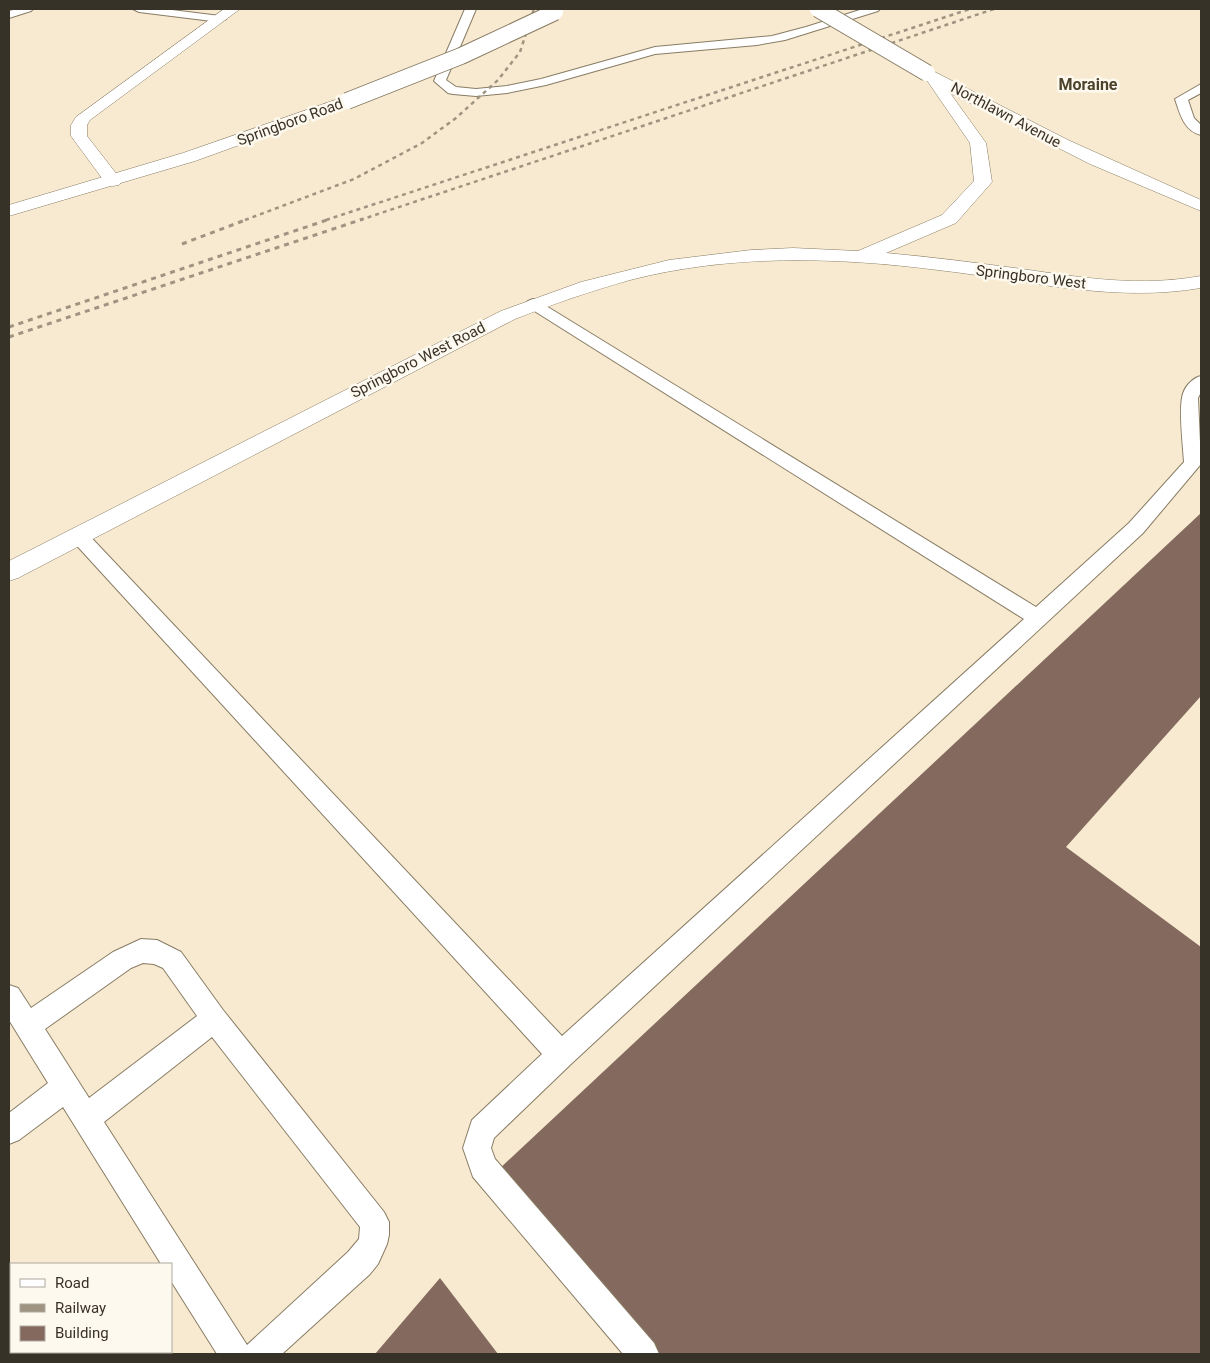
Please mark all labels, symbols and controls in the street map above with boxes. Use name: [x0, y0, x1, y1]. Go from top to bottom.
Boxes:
district label: Moraine: [1058, 75, 1118, 94]
street label: Northlawn Avenue: [948, 78, 1064, 152]
street label: Springboro Road: [235, 94, 345, 150]
street label: Springboro West: [975, 261, 1087, 293]
street label: Springboro West Road: [348, 318, 488, 402]
legend: [10, 1263, 172, 1353]
text: Road: [55, 1274, 89, 1292]
text: Railway: [55, 1299, 106, 1317]
text: Building: [55, 1324, 109, 1342]

